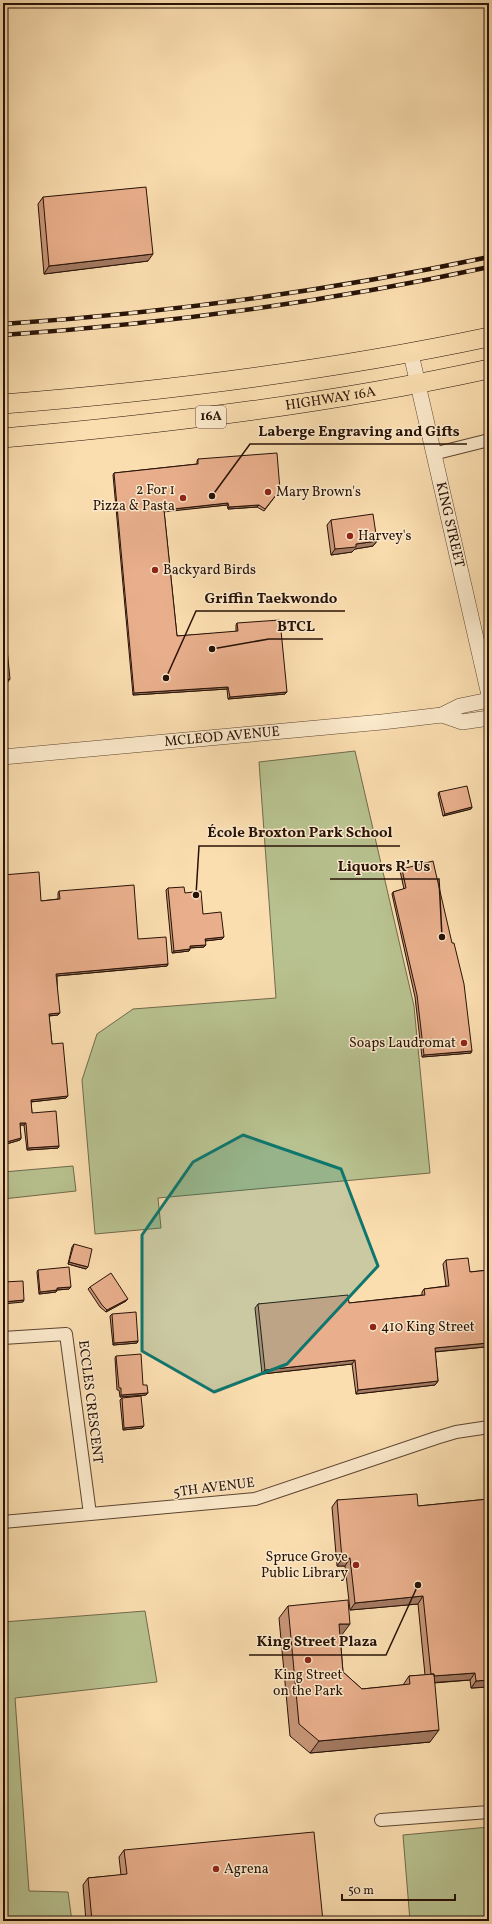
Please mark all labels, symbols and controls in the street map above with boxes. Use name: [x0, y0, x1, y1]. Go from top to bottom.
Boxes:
street label: HIGHWAY 16A: [284, 382, 377, 415]
road number: 16A: [196, 406, 226, 428]
callout: Laberge Engraving and Gifts: [250, 417, 467, 444]
text: Laberge Engraving and Gifts: [258, 422, 460, 443]
street label: KING STREET: [431, 480, 469, 569]
place label: 2 For 1 Pizza & Pasta: [93, 481, 175, 516]
place label: Mary Brown's: [276, 483, 361, 502]
marker: Mary Brown's: [263, 487, 273, 497]
marker: 2 For 1 Pizza & Pasta: [178, 493, 188, 503]
place label: Harvey's: [358, 527, 411, 546]
marker: Harvey's: [345, 531, 355, 541]
place label: Backyard Birds: [163, 561, 256, 580]
marker: Backyard Birds: [150, 565, 160, 575]
callout: Griffin Taekwondo: [196, 584, 345, 611]
text: Griffin Taekwondo: [205, 589, 338, 610]
callout: BTCL: [269, 612, 323, 639]
text: BTCL: [277, 617, 315, 638]
street label: MCLEOD AVENUE: [164, 722, 281, 752]
callout: École Broxton Park School: [199, 819, 400, 846]
text: École Broxton Park School: [207, 823, 393, 844]
callout: Liquors R’ Us: [330, 852, 439, 879]
text: Liquors R’ Us: [338, 857, 430, 878]
place label: Soaps Laudromat: [349, 1034, 456, 1053]
marker: Soaps Laudromat: [459, 1038, 469, 1048]
place label: 410 King Street: [381, 1318, 475, 1337]
marker: 410 King Street: [368, 1322, 378, 1332]
street label: ECCLES CRESCENT: [73, 1339, 107, 1465]
street label: 5TH AVENUE: [172, 1474, 256, 1502]
place label: Spruce Grove Public Library: [261, 1548, 348, 1583]
marker: Spruce Grove Public Library: [351, 1560, 361, 1570]
callout: King Street Plaza: [249, 1628, 386, 1655]
text: King Street Plaza: [256, 1632, 378, 1653]
marker: King Street on the Park: [303, 1655, 313, 1665]
place label: King Street on the Park: [273, 1666, 343, 1701]
place label: Agrena: [224, 1860, 269, 1879]
marker: Agrena: [211, 1864, 221, 1874]
scale bar: [342, 1876, 455, 1902]
text: 50 m: [348, 1883, 374, 1899]

